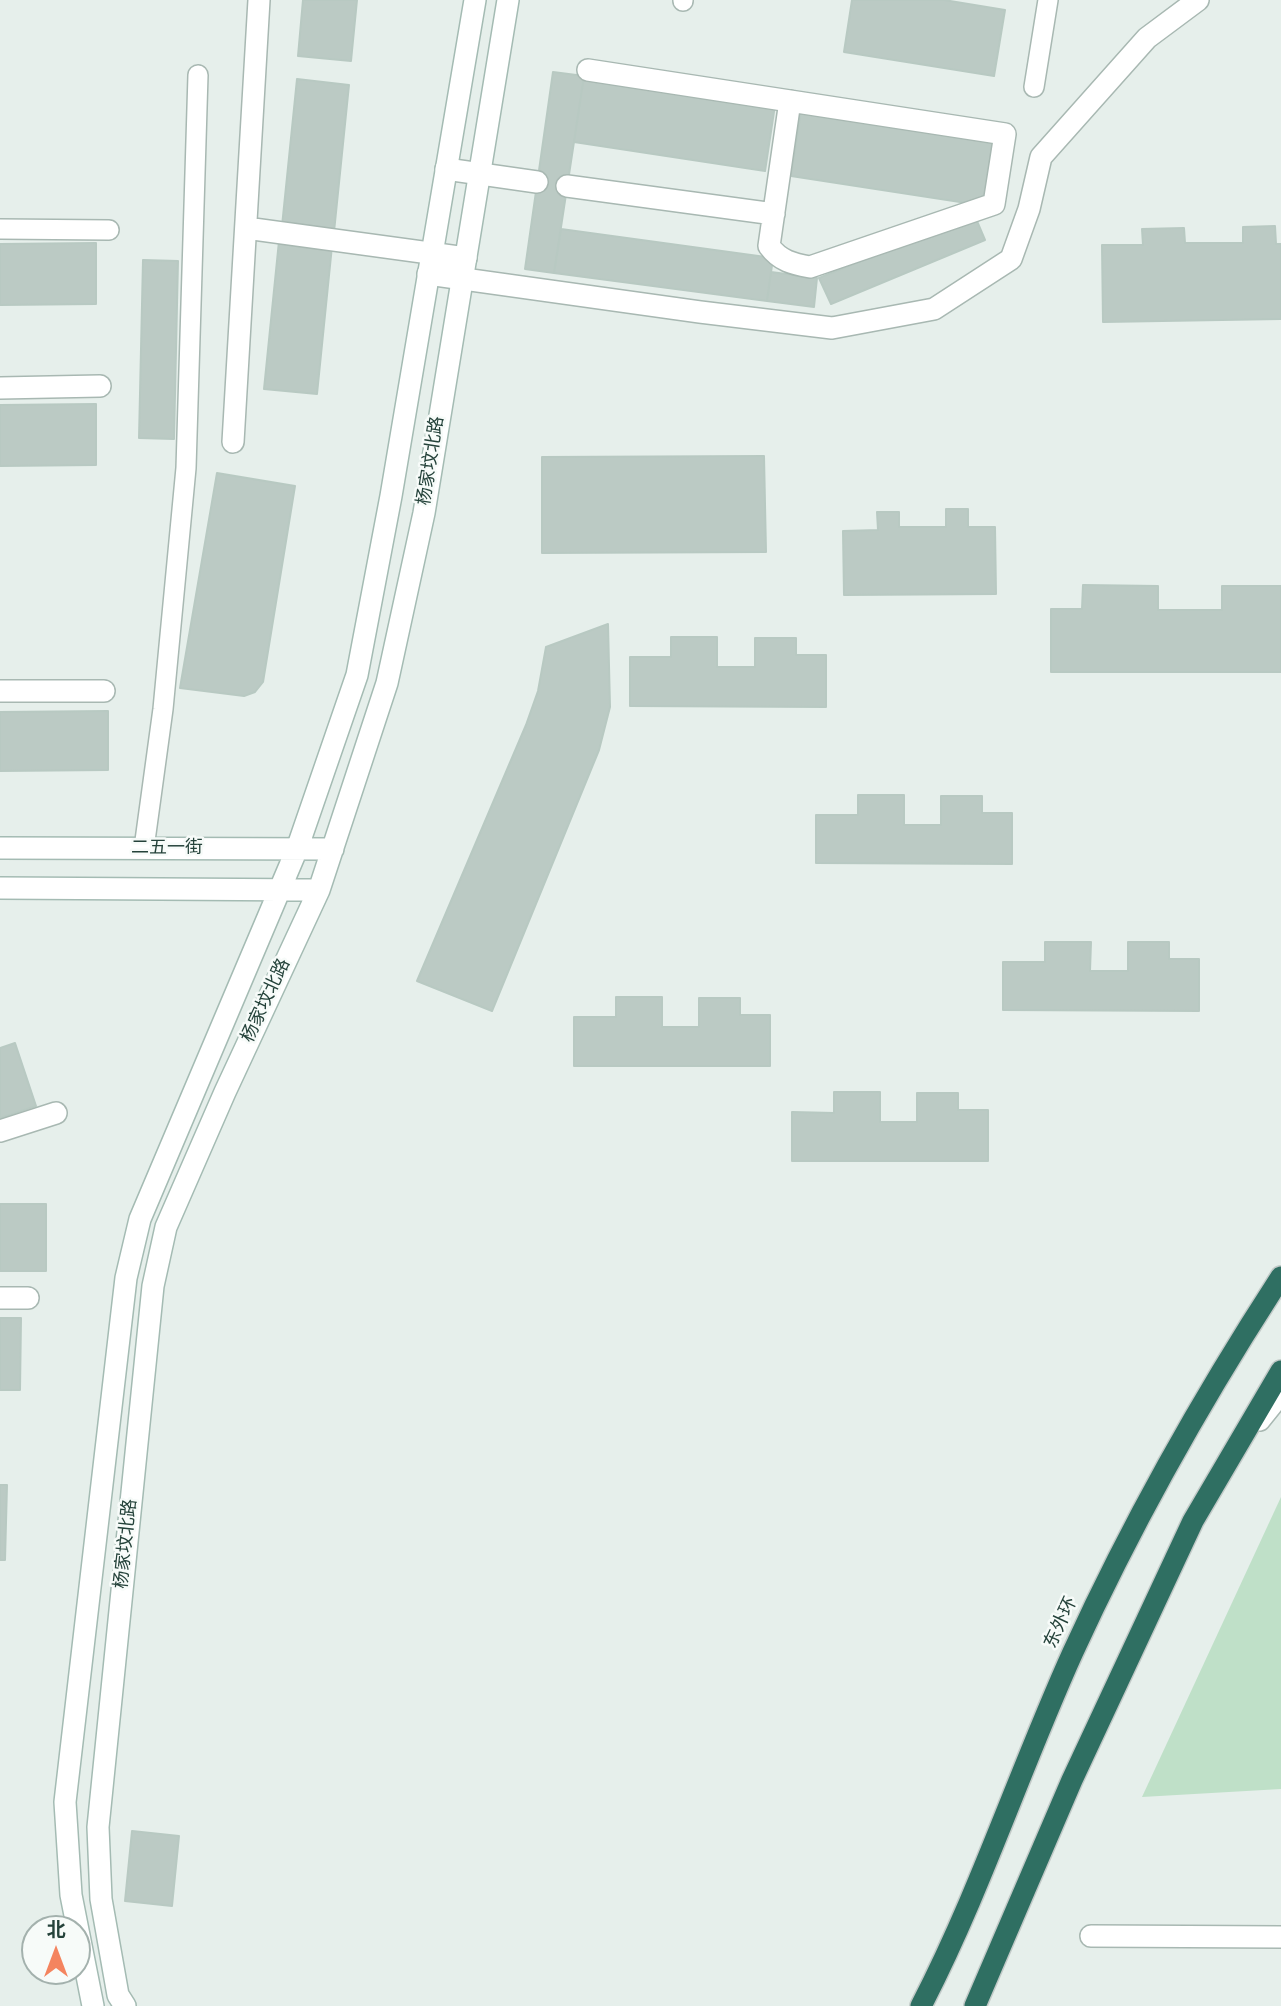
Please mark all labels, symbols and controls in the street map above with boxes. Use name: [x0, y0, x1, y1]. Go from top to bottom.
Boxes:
street label: 杨家坟北路: [414, 415, 450, 507]
street label: 二五一街: [131, 838, 203, 860]
street label: 杨家坟北路: [238, 956, 296, 1046]
street label: 杨家坟北路: [112, 1498, 142, 1590]
street label: 东外环: [1041, 1594, 1083, 1652]
north arrow: [21, 1915, 91, 1985]
text: 北: [46, 1917, 66, 1944]

